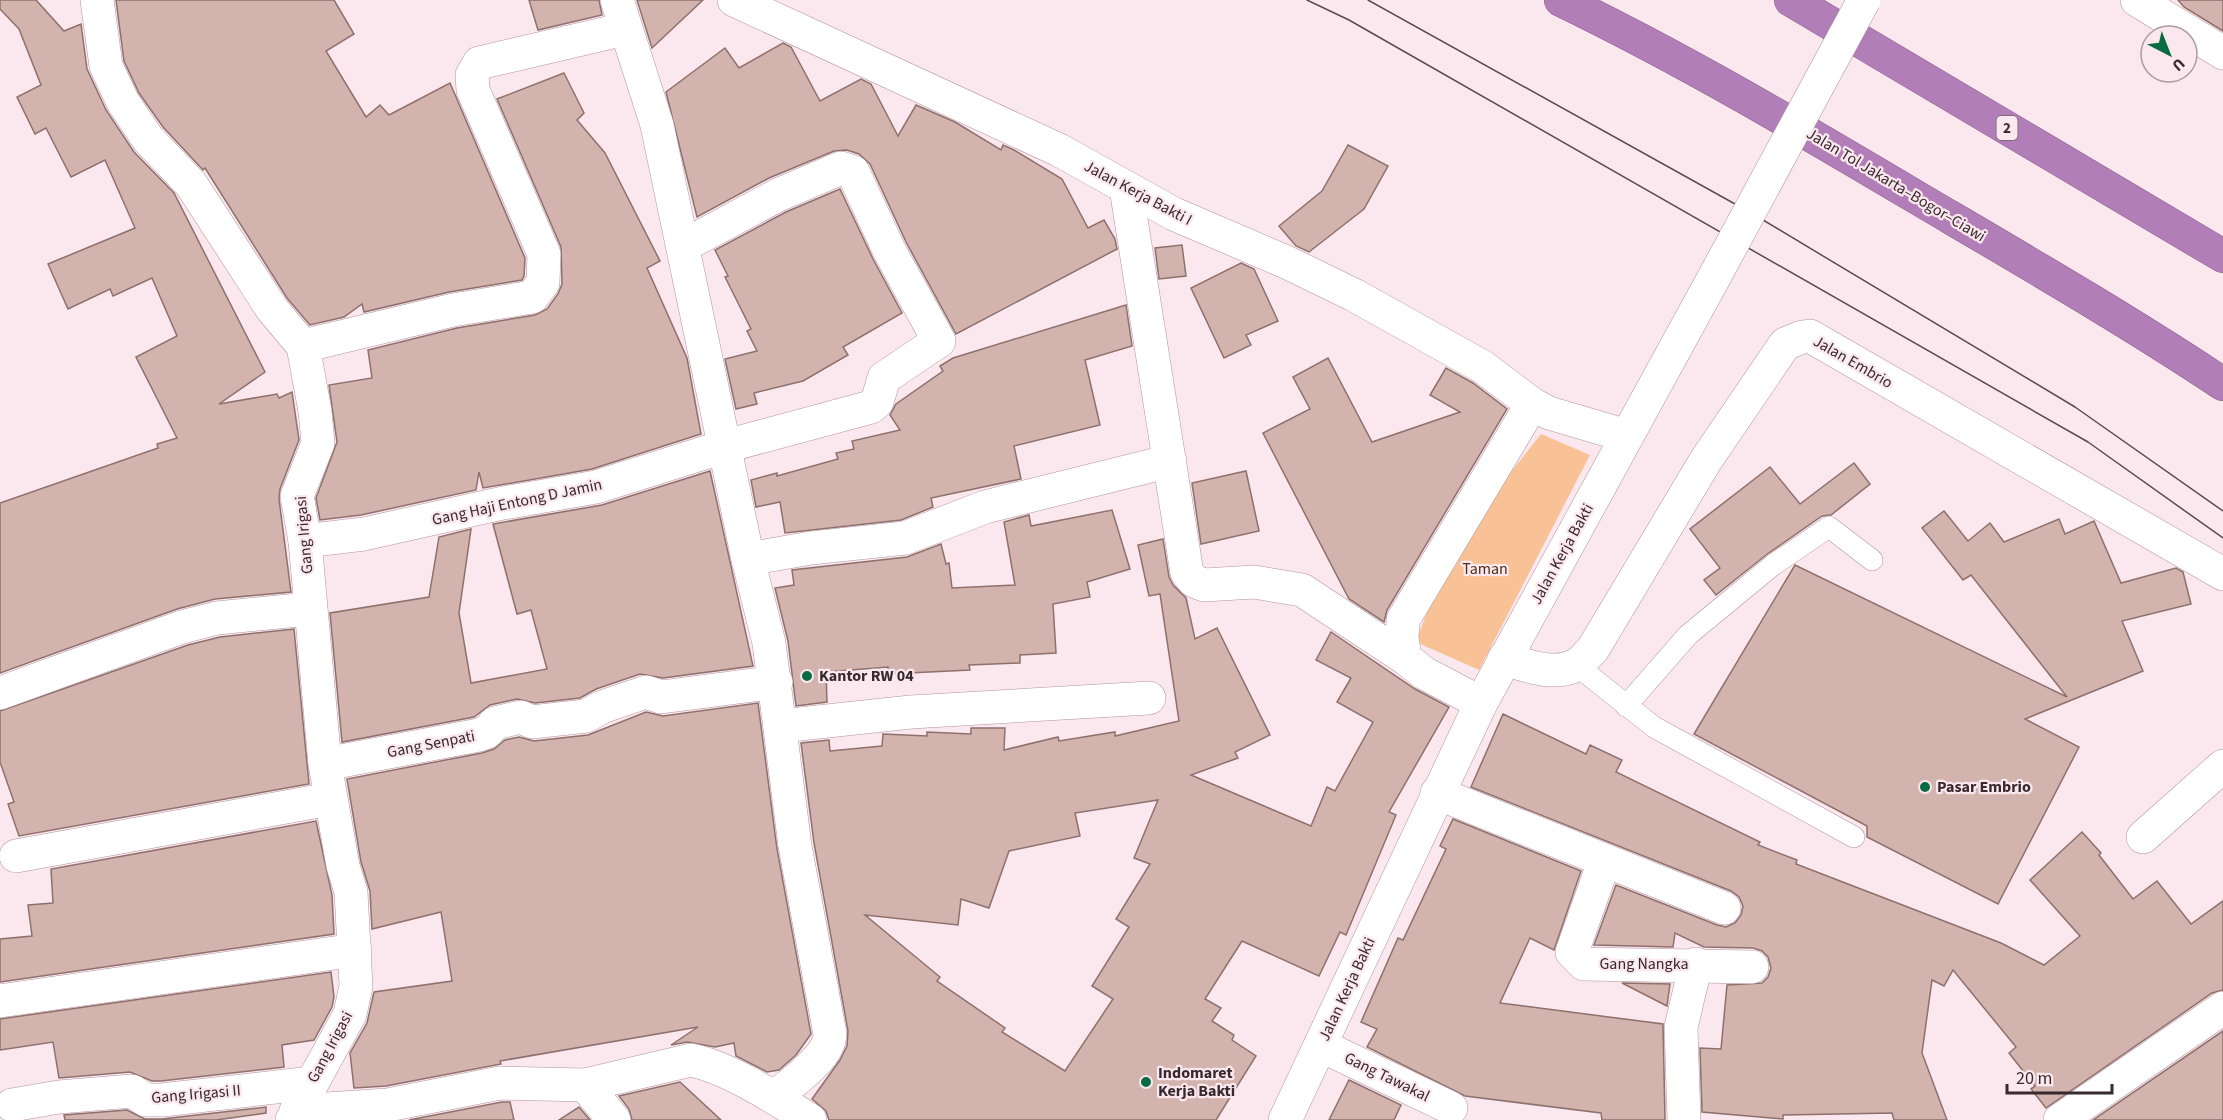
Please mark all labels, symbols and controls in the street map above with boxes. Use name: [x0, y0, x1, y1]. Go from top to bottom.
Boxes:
north arrow: [2139, 24, 2199, 84]
text: U: [2167, 53, 2190, 76]
road number: 2: [1996, 116, 2018, 140]
street label: Jalan Tol Jakarta–Bogor–Ciawi: [1802, 123, 1990, 247]
street label: Jalan Kerja Bakti I: [1080, 155, 1196, 231]
street label: Jalan Embrio: [1809, 330, 1897, 394]
street label: Gang Haji Entong D Jamin: [430, 473, 604, 531]
street label: Gang Irigasi: [290, 495, 318, 575]
street label: Jalan Kerja Bakti: [1525, 500, 1599, 608]
park label: Taman: [1462, 558, 1508, 580]
place label: Kantor RW 04: [819, 665, 914, 687]
marker: Kantor RW 04: [800, 669, 814, 683]
street label: Gang Senpati: [385, 725, 477, 763]
place label: Pasar Embrio: [1937, 776, 2031, 798]
marker: Pasar Embrio: [1918, 780, 1932, 794]
street label: Jalan Kerja Bakti: [1313, 934, 1381, 1044]
street label: Gang Nangka: [1599, 953, 1689, 975]
street label: Gang Irigasi: [302, 1007, 358, 1087]
street label: Gang Tawakal: [1340, 1047, 1434, 1107]
scale bar: [2007, 1057, 2112, 1095]
place label: Indomaret Kerja Bakti: [1158, 1062, 1235, 1102]
text: 20 m: [2016, 1066, 2052, 1091]
marker: Indomaret Kerja Bakti: [1139, 1075, 1153, 1089]
street label: Gang Irigasi II: [150, 1079, 242, 1109]

